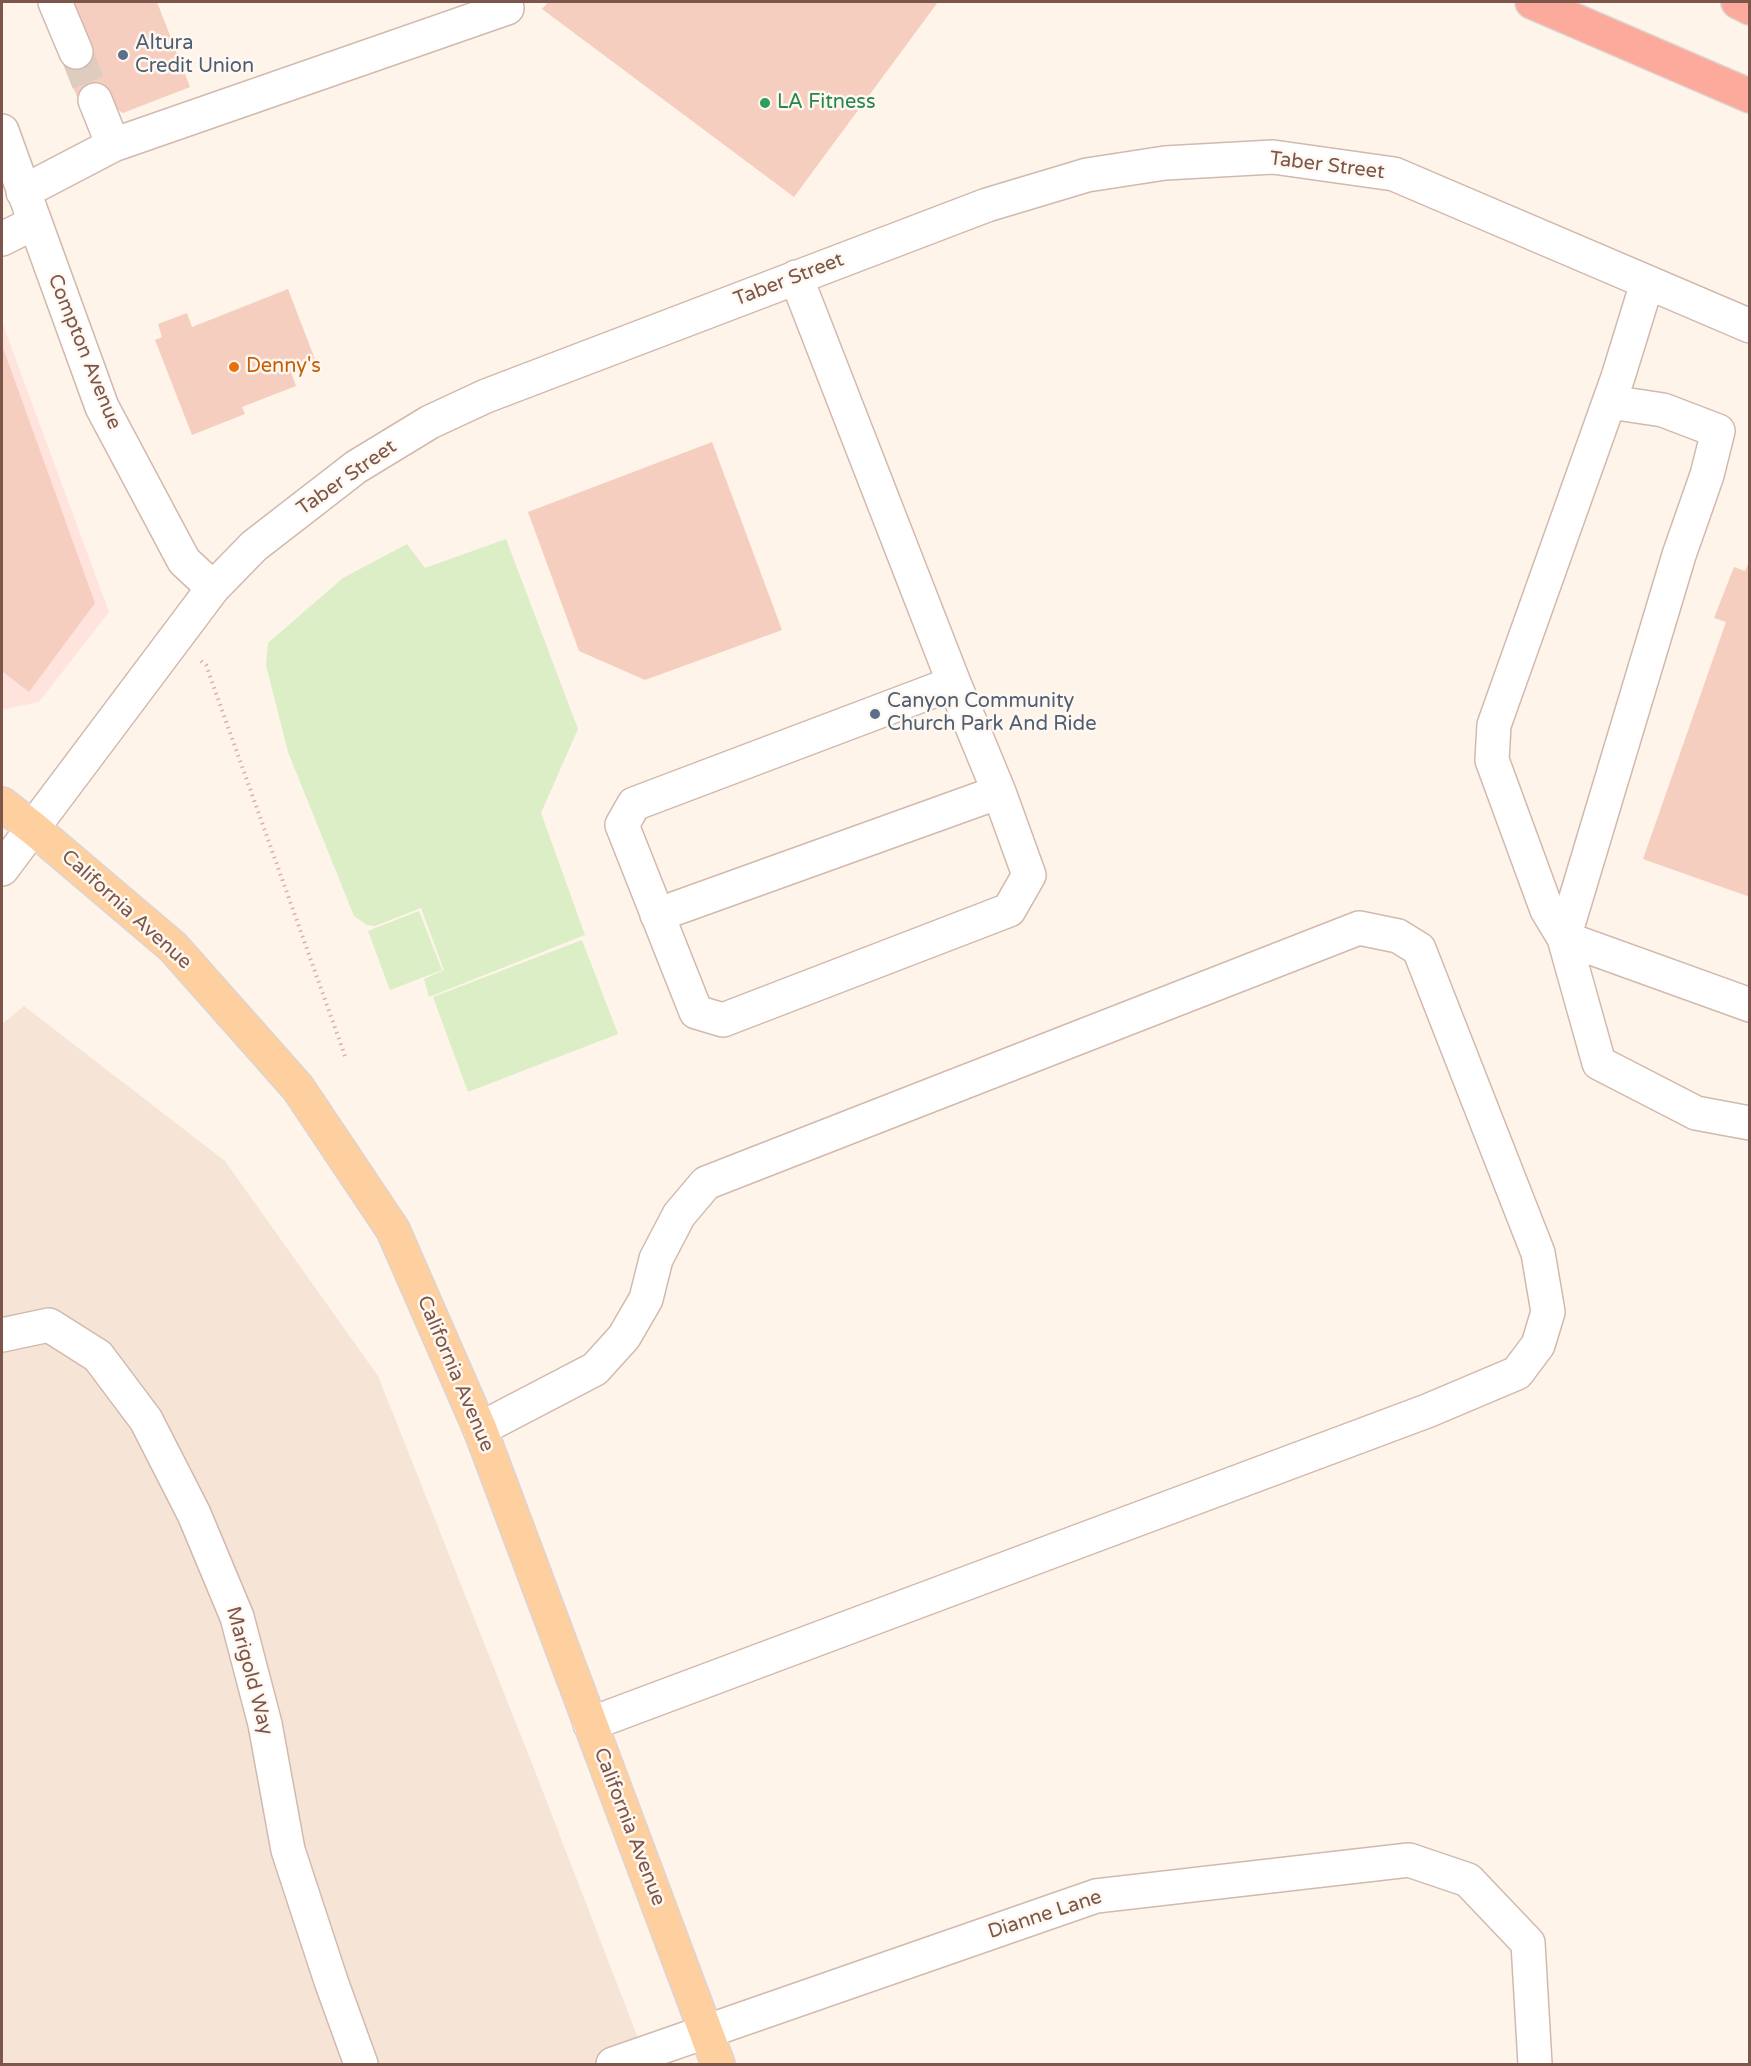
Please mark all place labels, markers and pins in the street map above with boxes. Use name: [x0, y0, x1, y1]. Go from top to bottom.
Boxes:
place label: Altura Credit Union: [135, 32, 254, 79]
marker: Altura Credit Union: [116, 48, 130, 62]
place label: LA Fitness: [777, 91, 875, 115]
marker: LA Fitness: [758, 96, 772, 110]
place label: Denny's: [246, 355, 321, 379]
marker: Denny's: [227, 360, 241, 374]
place label: Canyon Community Church Park And Ride: [887, 690, 1096, 737]
marker: Canyon Community Church Park And Ride: [868, 707, 882, 721]

